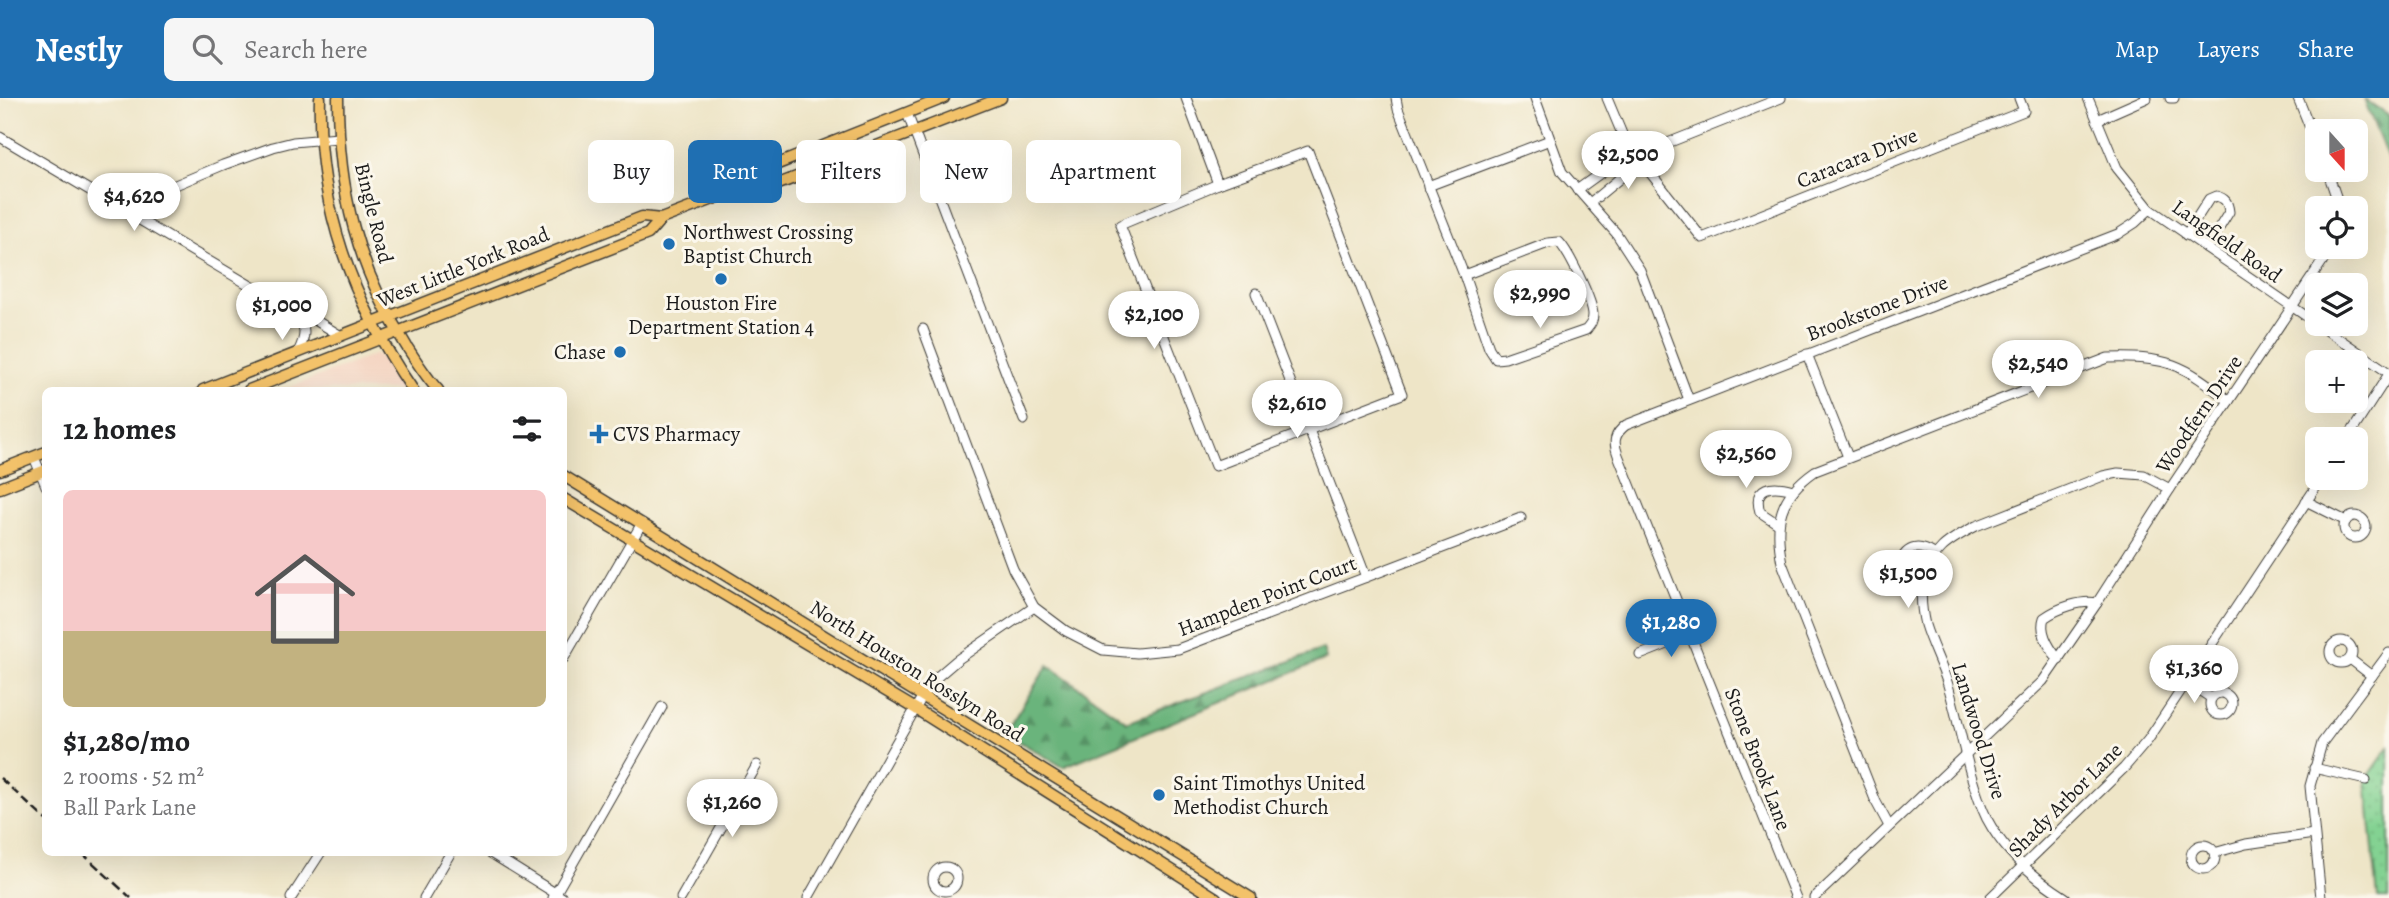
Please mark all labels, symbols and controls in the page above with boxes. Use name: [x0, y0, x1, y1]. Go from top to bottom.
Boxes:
search box: [164, 18, 654, 81]
text: Nestly: [35, 27, 122, 72]
icon: search: [188, 30, 226, 68]
text: Search here: [244, 32, 368, 67]
text: Map: [2115, 33, 2159, 65]
text: Layers: [2197, 33, 2260, 65]
text: Share: [2298, 33, 2354, 65]
north arrow: [2305, 119, 2368, 182]
map controls: [2305, 119, 2368, 490]
street label: Caracara Drive: [1792, 121, 1922, 195]
pin: $2,500: [1571, 132, 1685, 191]
text: $2,500: [1598, 138, 1658, 169]
chip: Buy: [588, 140, 674, 203]
chip: Rent: [688, 140, 782, 203]
chip: Filters: [796, 140, 906, 203]
chip: New: [920, 140, 1012, 203]
chip: Apartment: [1026, 140, 1181, 203]
street label: Bingle Road: [348, 160, 400, 267]
pin: $4,620: [77, 174, 191, 233]
text: $4,620: [103, 180, 165, 211]
street label: Langfield Road: [2166, 193, 2288, 290]
button: locate: [2305, 196, 2368, 259]
place label: Northwest Crossing Baptist Church: [683, 218, 854, 270]
street label: West Little York Road: [372, 219, 554, 315]
marker: Northwest Crossing Baptist Church: [661, 236, 677, 252]
street label: Brookstone Drive: [1802, 268, 1952, 348]
marker: Houston Fire Department Station 4: [713, 271, 729, 287]
pin: $2,990: [1483, 271, 1597, 330]
button: layers: [2305, 273, 2368, 336]
text: $2,990: [1510, 277, 1570, 308]
pin: $1,000: [225, 282, 339, 342]
text: $1,000: [252, 289, 312, 320]
place label: Houston Fire Department Station 4: [628, 289, 814, 341]
pin: $2,100: [1097, 292, 1211, 351]
text: $2,100: [1124, 298, 1184, 329]
place label: Chase: [554, 338, 606, 366]
pin: $2,540: [1981, 341, 2095, 400]
marker: Chase: [612, 344, 628, 360]
text: $2,540: [2008, 347, 2068, 378]
street label: Woodfern Drive: [2149, 349, 2249, 479]
button: +: [2305, 350, 2368, 413]
pin: $2,610: [1240, 380, 1354, 440]
text: $2,610: [1268, 387, 1326, 418]
text: 12 homes: [63, 409, 176, 449]
icon: filters: [508, 410, 546, 448]
place label: CVS Pharmacy: [613, 420, 741, 448]
marker: CVS Pharmacy: [591, 426, 607, 442]
button: −: [2305, 427, 2368, 490]
pin: $2,560: [1689, 430, 1803, 490]
text: $2,560: [1716, 437, 1776, 468]
icon: home: [242, 536, 368, 662]
street label: Hampden Point Court: [1174, 549, 1360, 643]
pin: $1,500: [1851, 550, 1965, 610]
text: $1,500: [1879, 557, 1937, 588]
street label: North Houston Rosslyn Road: [805, 594, 1030, 749]
pin: $1,280: [1614, 600, 1728, 659]
text: $1,280: [1642, 606, 1700, 637]
pin: $1,360: [2137, 646, 2251, 705]
text: $1,360: [2165, 652, 2223, 683]
street label: Landwood Drive: [1945, 659, 2013, 803]
street label: Stone Brook Lane: [1718, 684, 1798, 834]
text: $1,280/mo: [63, 721, 190, 761]
street label: Shady Arbor Lane: [2002, 737, 2128, 863]
text: 2 rooms · 52 m²: [63, 761, 204, 792]
place label: Saint Timothys United Methodist Church: [1173, 769, 1366, 821]
pin: $1,260: [675, 780, 789, 839]
text: $1,260: [703, 786, 761, 817]
marker: Saint Timothys United Methodist Church: [1151, 787, 1167, 803]
text: Ball Park Lane: [63, 792, 196, 823]

